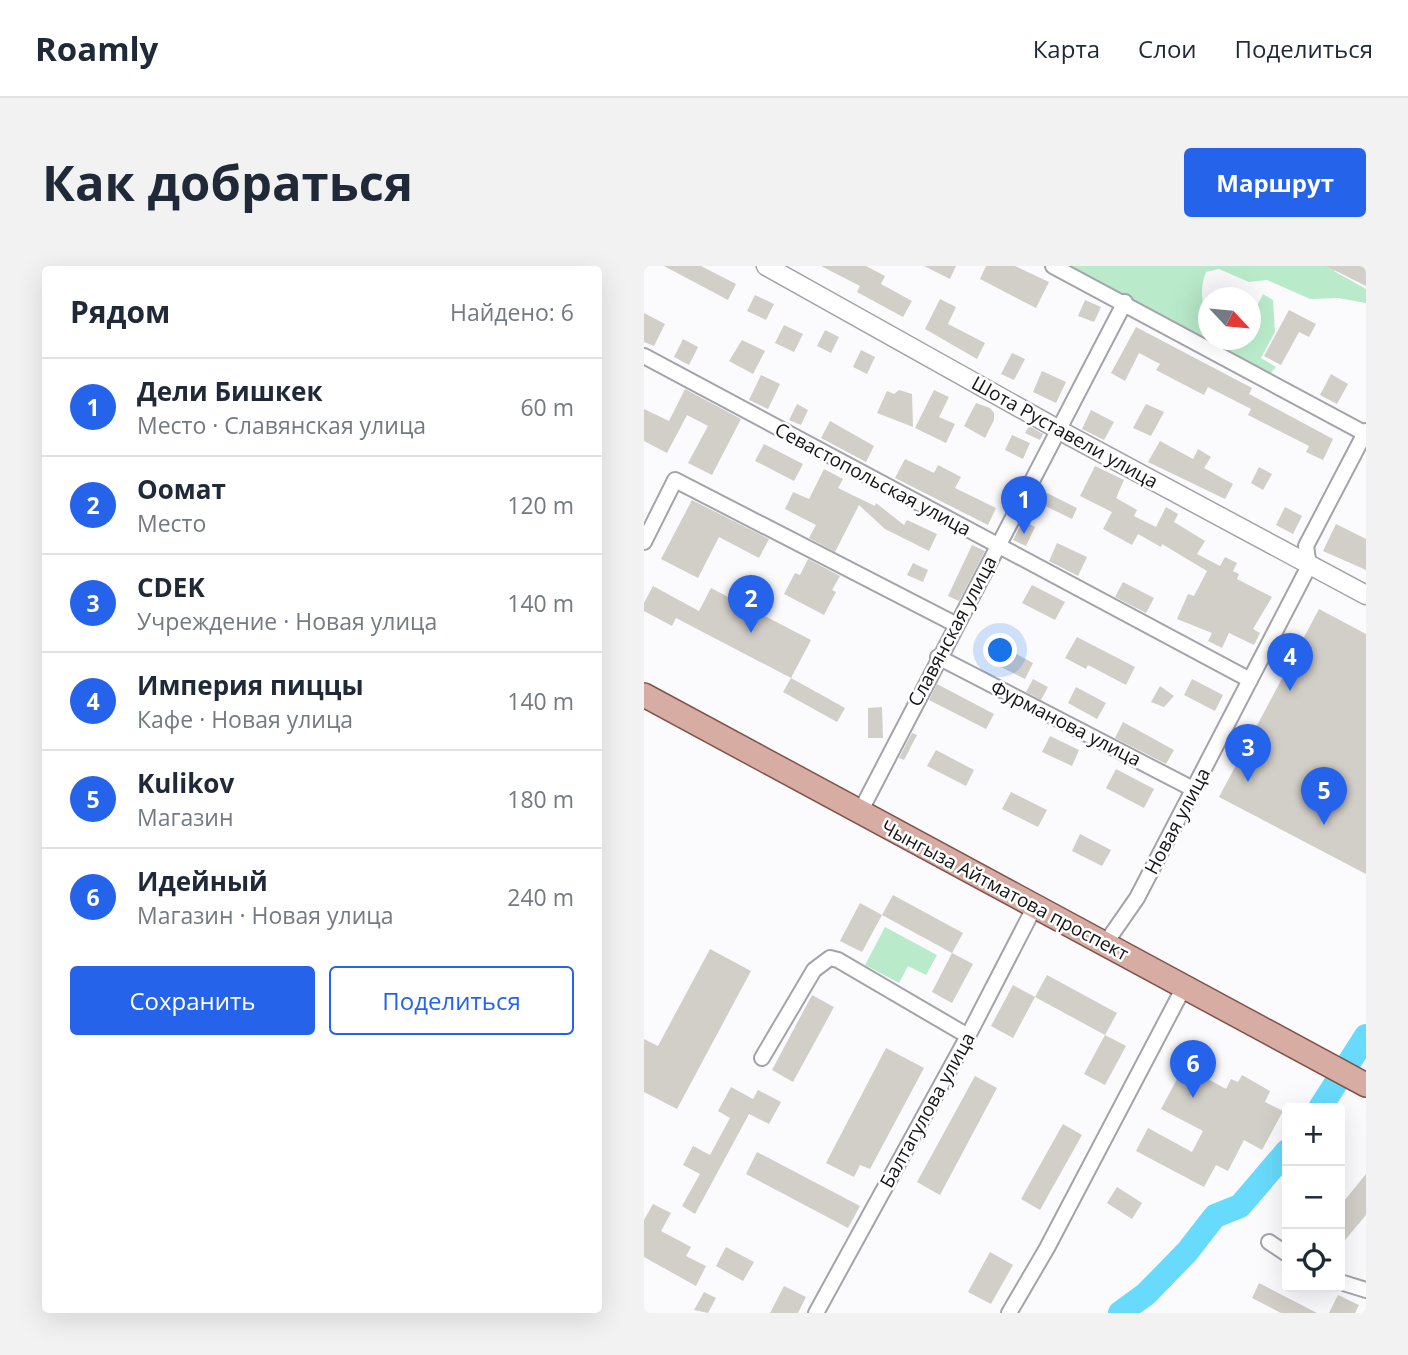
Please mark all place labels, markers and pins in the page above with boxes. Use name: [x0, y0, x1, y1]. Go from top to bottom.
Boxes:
pin: 1: [1001, 476, 1047, 534]
pin: 2: [728, 575, 774, 633]
pin: 4: [1267, 633, 1313, 691]
pin: 3: [1225, 724, 1271, 782]
pin: 5: [1301, 767, 1347, 825]
pin: 6: [1170, 1040, 1216, 1098]

